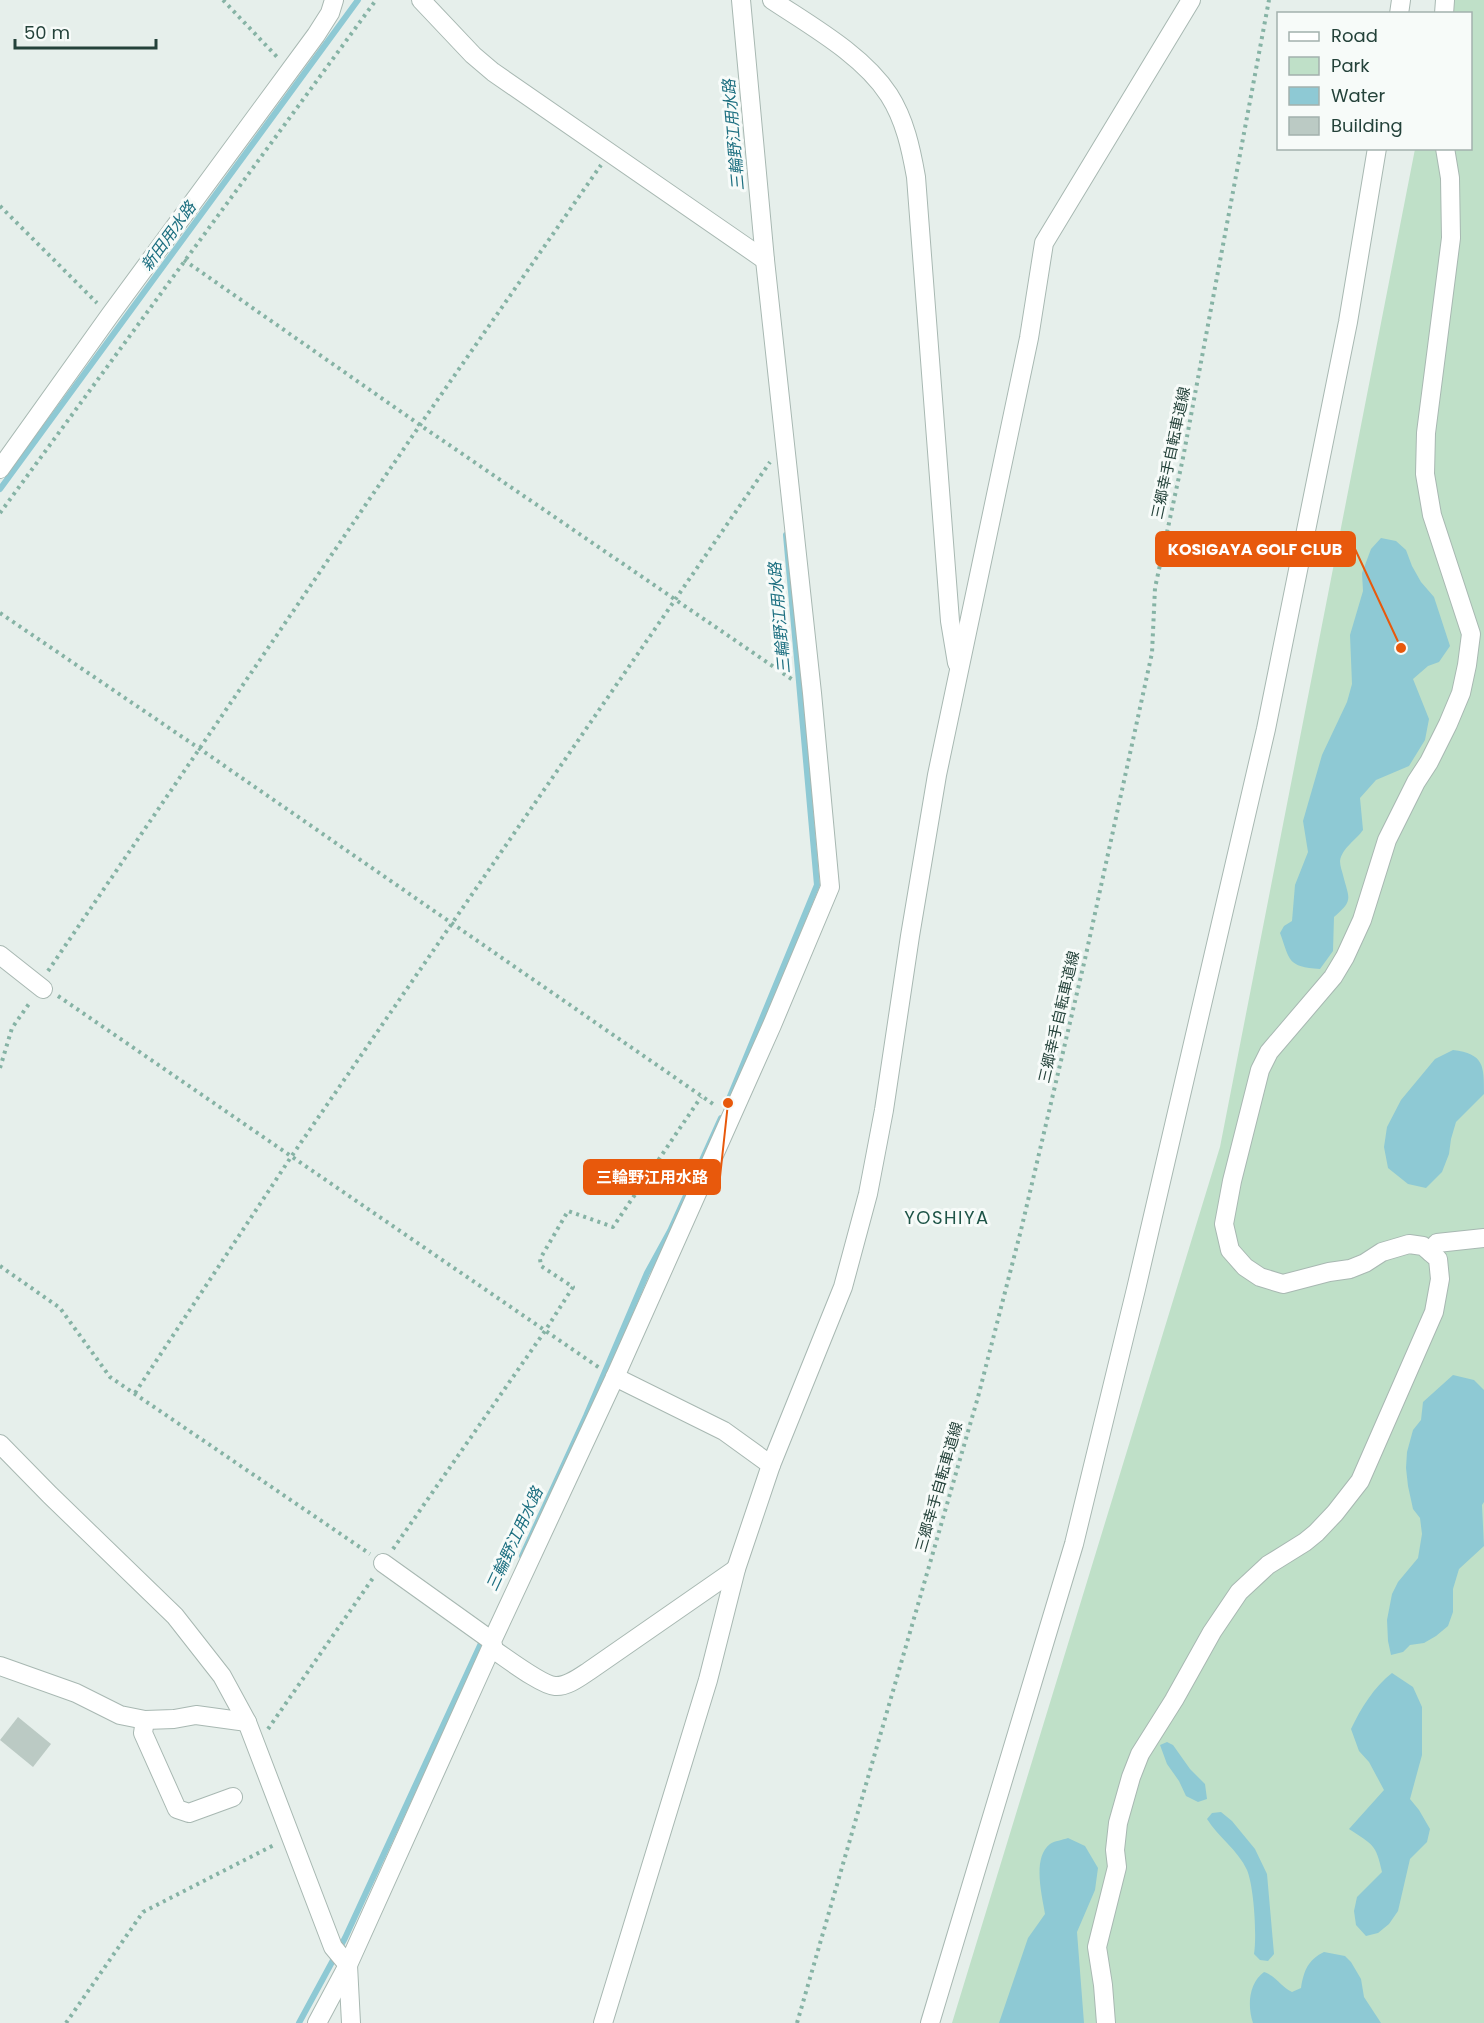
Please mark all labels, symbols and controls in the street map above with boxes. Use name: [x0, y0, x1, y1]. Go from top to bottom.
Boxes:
scale bar: [15, 12, 156, 50]
legend: [1277, 12, 1472, 150]
text: 50 m: [24, 20, 70, 45]
text: Road: [1331, 23, 1378, 48]
text: Park: [1331, 53, 1370, 78]
water label: 三輪野江用水路: [717, 76, 750, 192]
text: Water: [1331, 83, 1385, 108]
text: Building: [1331, 113, 1403, 138]
water label: 新田用水路: [136, 196, 202, 275]
street label: 三郷幸手自転車道線: [1146, 385, 1195, 521]
callout: KOSIGAYA GOLF CLUB: [1156, 532, 1355, 566]
text: KOSIGAYA GOLF CLUB: [1168, 538, 1342, 561]
water label: 三輪野江用水路: [763, 559, 796, 675]
street label: 三郷幸手自転車道線: [1033, 949, 1084, 1085]
callout: 三輪野江用水路: [584, 1160, 720, 1194]
text: 三輪野江用水路: [596, 1166, 708, 1189]
district label: YOSHIYA: [904, 1205, 990, 1230]
street label: 三郷幸手自転車道線: [910, 1419, 967, 1555]
water label: 三輪野江用水路: [480, 1482, 549, 1595]

